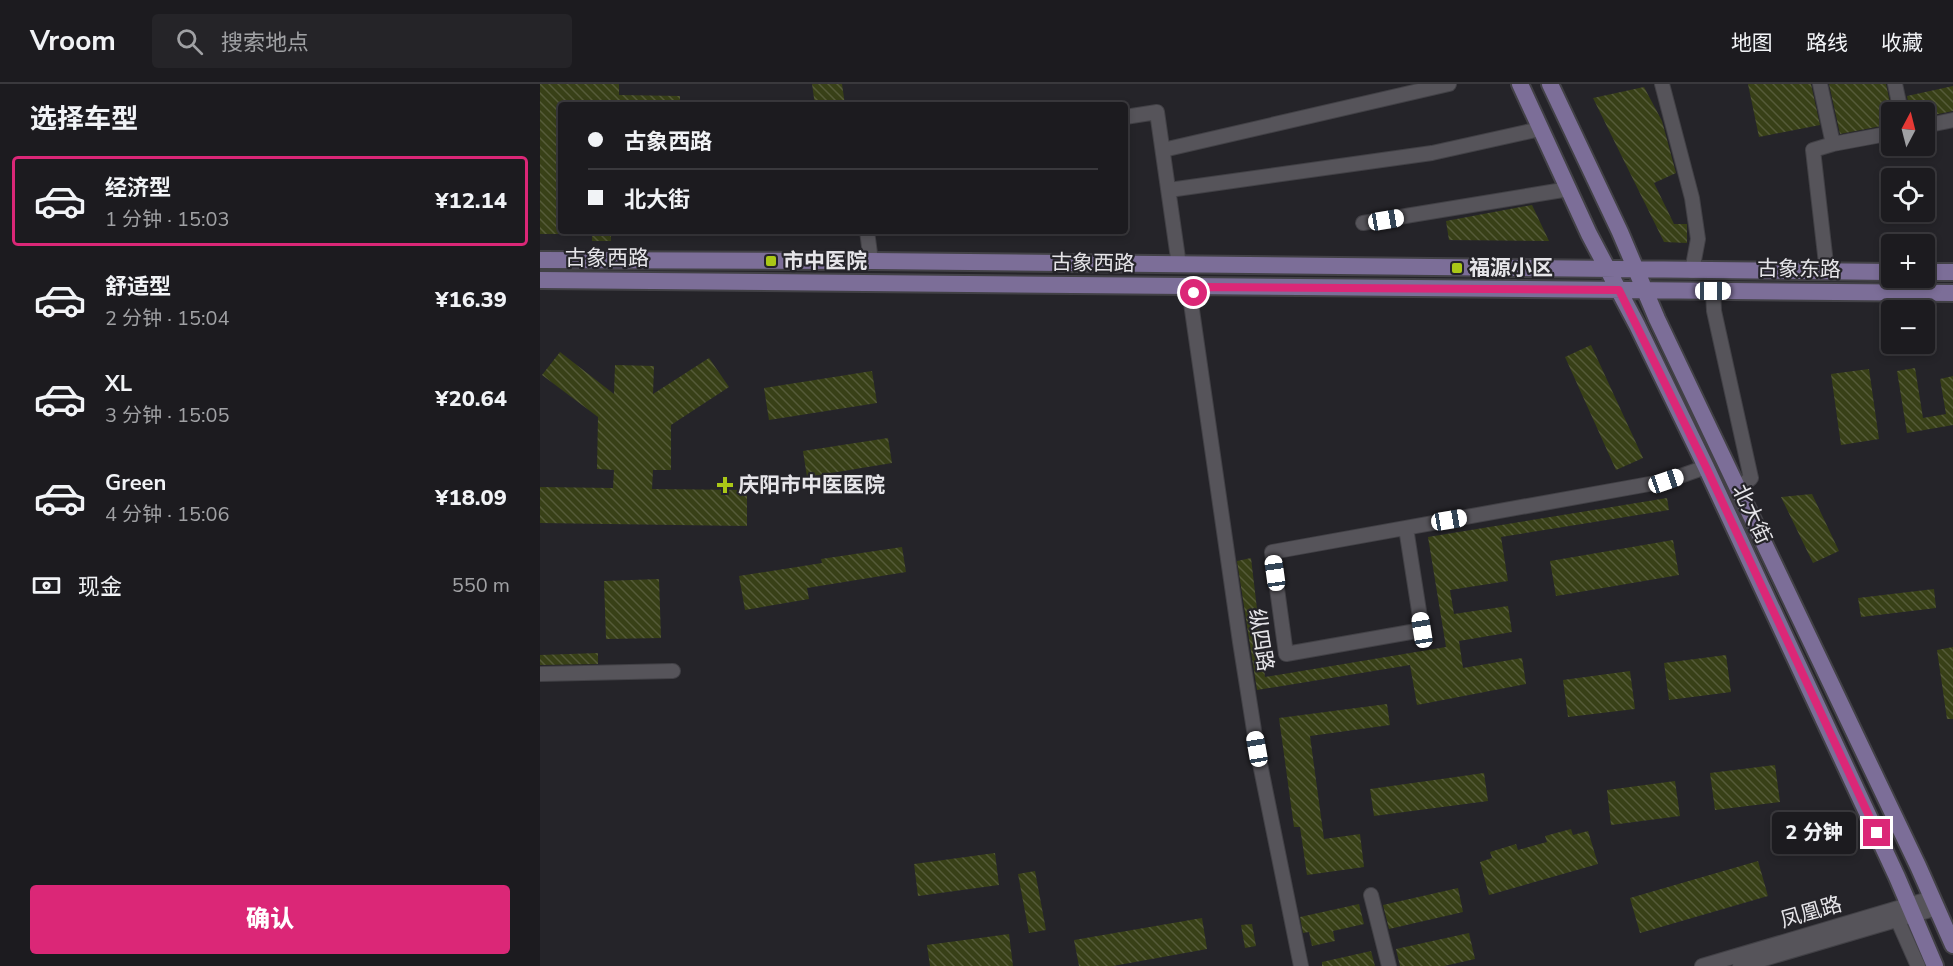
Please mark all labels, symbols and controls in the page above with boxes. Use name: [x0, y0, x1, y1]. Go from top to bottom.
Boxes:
search box: [152, 14, 572, 68]
text: Vroom: [30, 22, 116, 60]
icon: search: [173, 25, 206, 58]
text: 搜索地点: [221, 28, 309, 58]
text: 地图: [1731, 29, 1773, 57]
text: 路线: [1806, 29, 1848, 57]
text: 收藏: [1881, 29, 1923, 57]
text: 选择车型: [30, 101, 138, 138]
north arrow: [1881, 102, 1935, 156]
map controls: [1881, 102, 1935, 354]
text: 古象西路: [624, 127, 712, 157]
button: locate: [1881, 168, 1935, 222]
text: 经济型: [105, 173, 171, 203]
icon: car: [33, 174, 87, 228]
text: 北大街: [624, 185, 690, 215]
text: ¥12.14: [435, 186, 507, 216]
text: 1 分钟 · 15:03: [105, 206, 230, 233]
car: [1367, 208, 1405, 232]
button: +: [1881, 234, 1935, 288]
street label: 古象西路: [565, 244, 649, 272]
place label: 市中医院: [783, 247, 867, 275]
street label: 古象西路: [1051, 248, 1135, 278]
marker: 市中医院: [764, 254, 778, 268]
place label: 福源小区: [1469, 254, 1553, 282]
street label: 古象东路: [1757, 254, 1841, 284]
marker: 福源小区: [1450, 261, 1464, 275]
text: 舒适型: [105, 272, 171, 302]
icon: car: [33, 273, 87, 327]
route start: [1180, 279, 1207, 306]
car: [1695, 282, 1731, 300]
text: ¥16.39: [435, 285, 507, 315]
button: −: [1881, 300, 1935, 354]
text: 2 分钟 · 15:04: [105, 305, 230, 332]
text: XL: [105, 369, 132, 399]
icon: car: [33, 372, 87, 426]
text: ¥20.64: [435, 384, 507, 414]
text: 3 分钟 · 15:05: [105, 402, 230, 429]
car: [1646, 467, 1686, 495]
text: Green: [105, 468, 166, 498]
icon: car: [33, 471, 87, 525]
place label: 庆阳市中医医院: [738, 471, 885, 499]
marker: 庆阳市中医医院: [716, 476, 734, 494]
street label: 北大街: [1726, 480, 1778, 548]
text: ¥18.09: [435, 483, 507, 513]
text: 4 分钟 · 15:06: [105, 501, 230, 528]
car: [1430, 508, 1468, 532]
car: [1264, 554, 1286, 592]
icon: cash: [30, 569, 63, 602]
text: 现金: [78, 572, 122, 602]
text: 550 m: [452, 572, 510, 599]
street label: 纵四路: [1242, 607, 1280, 673]
car: [1410, 611, 1434, 649]
car: [1245, 730, 1269, 768]
callout: 2 分钟: [1772, 812, 1856, 854]
text: 2 分钟: [1785, 819, 1843, 846]
route end: [1863, 819, 1890, 846]
button: 确认: [30, 885, 510, 954]
street label: 凤凰路: [1777, 890, 1845, 934]

